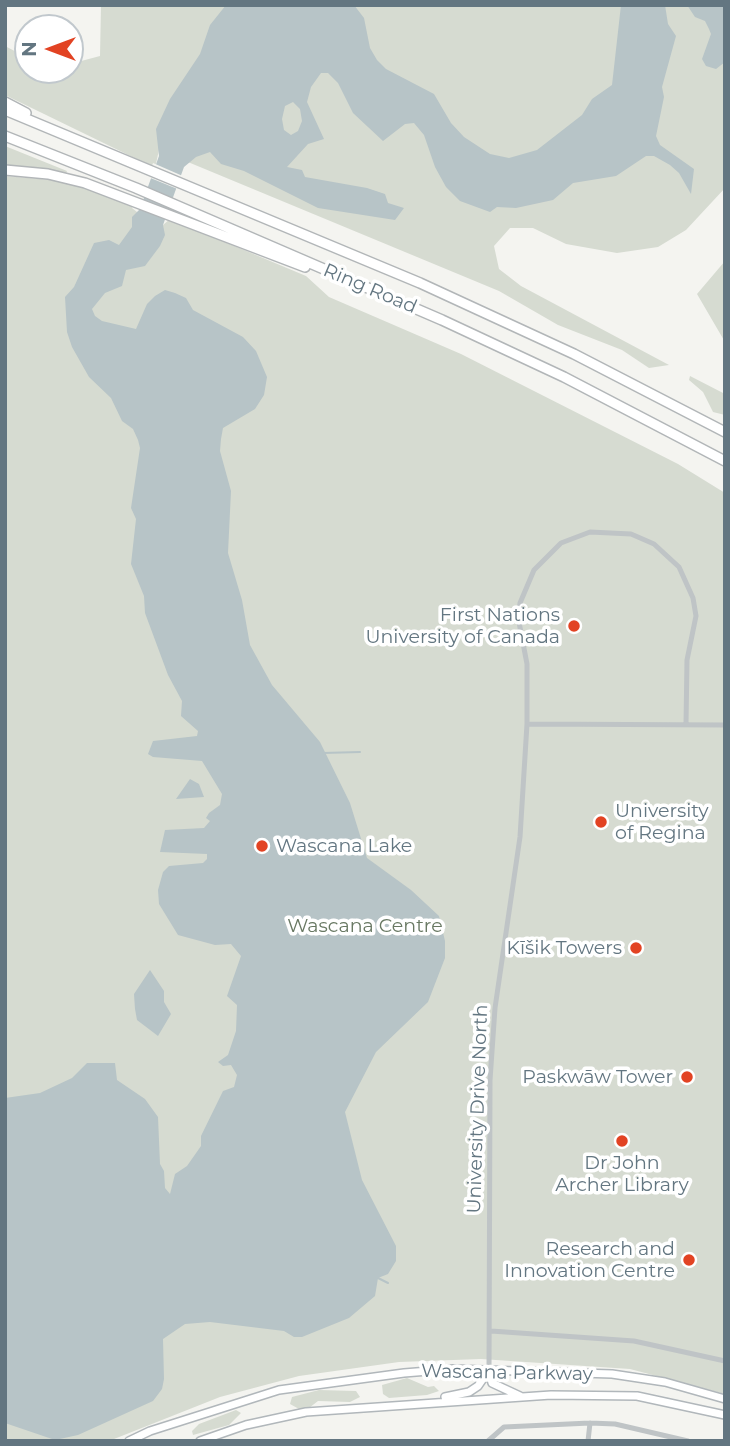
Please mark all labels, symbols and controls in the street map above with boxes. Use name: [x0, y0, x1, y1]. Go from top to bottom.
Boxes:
north arrow: [14, 14, 84, 84]
text: N: [18, 41, 41, 57]
street label: Ring Road: [320, 259, 420, 319]
place label: First Nations University of Canada: [365, 604, 560, 648]
marker: First Nations University of Canada: [566, 618, 582, 634]
place label: University of Regina: [615, 800, 709, 844]
marker: University of Regina: [593, 814, 609, 830]
place label: Wascana Lake: [276, 835, 412, 857]
marker: Wascana Lake: [254, 838, 270, 854]
park label: Wascana Centre: [287, 915, 443, 937]
place label: Kīšik Towers: [506, 937, 622, 959]
marker: Kīšik Towers: [628, 940, 644, 956]
street label: University Drive North: [463, 1004, 493, 1214]
place label: Paskwāw Tower: [522, 1066, 673, 1088]
marker: Paskwāw Tower: [679, 1069, 695, 1085]
marker: Dr John Archer Library: [614, 1133, 630, 1149]
place label: Dr John Archer Library: [555, 1152, 689, 1196]
place label: Research and Innovation Centre: [504, 1238, 675, 1282]
marker: Research and Innovation Centre: [681, 1252, 697, 1268]
street label: Wascana Parkway: [421, 1360, 593, 1386]

